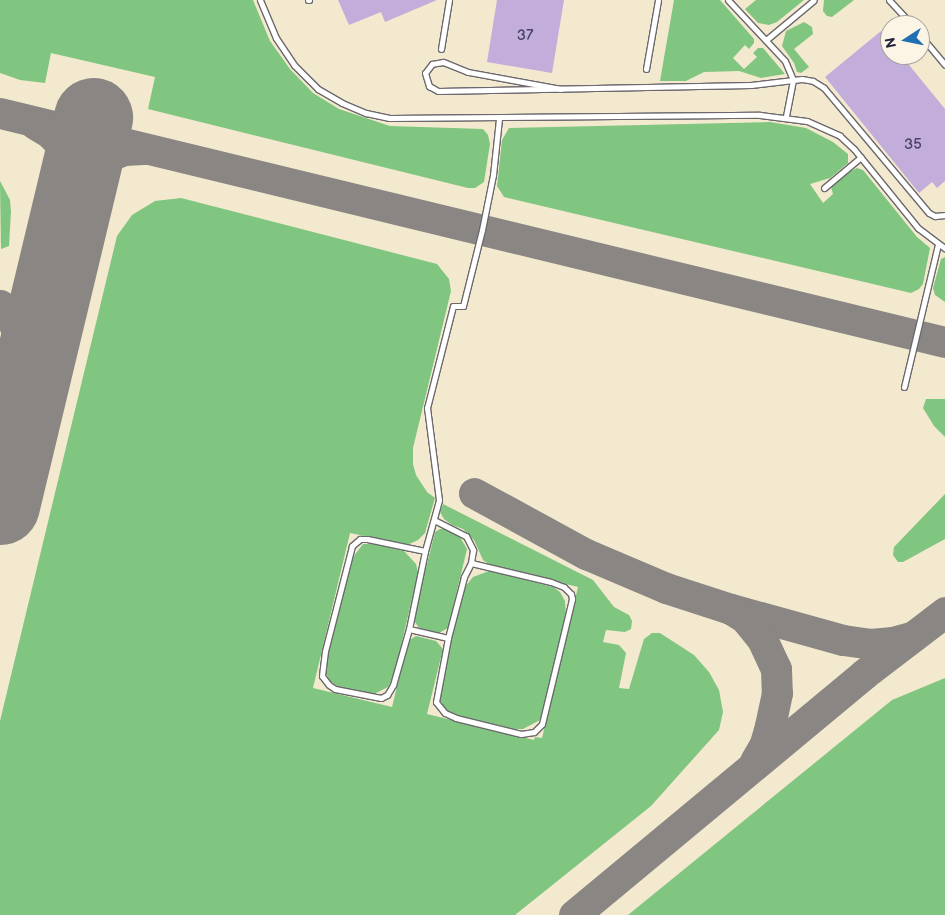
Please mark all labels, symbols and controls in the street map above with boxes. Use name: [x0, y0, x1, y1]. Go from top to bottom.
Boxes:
north arrow: [880, 15, 930, 65]
house number: 37: [517, 27, 533, 45]
text: N: [881, 36, 900, 50]
house number: 35: [904, 136, 922, 154]

